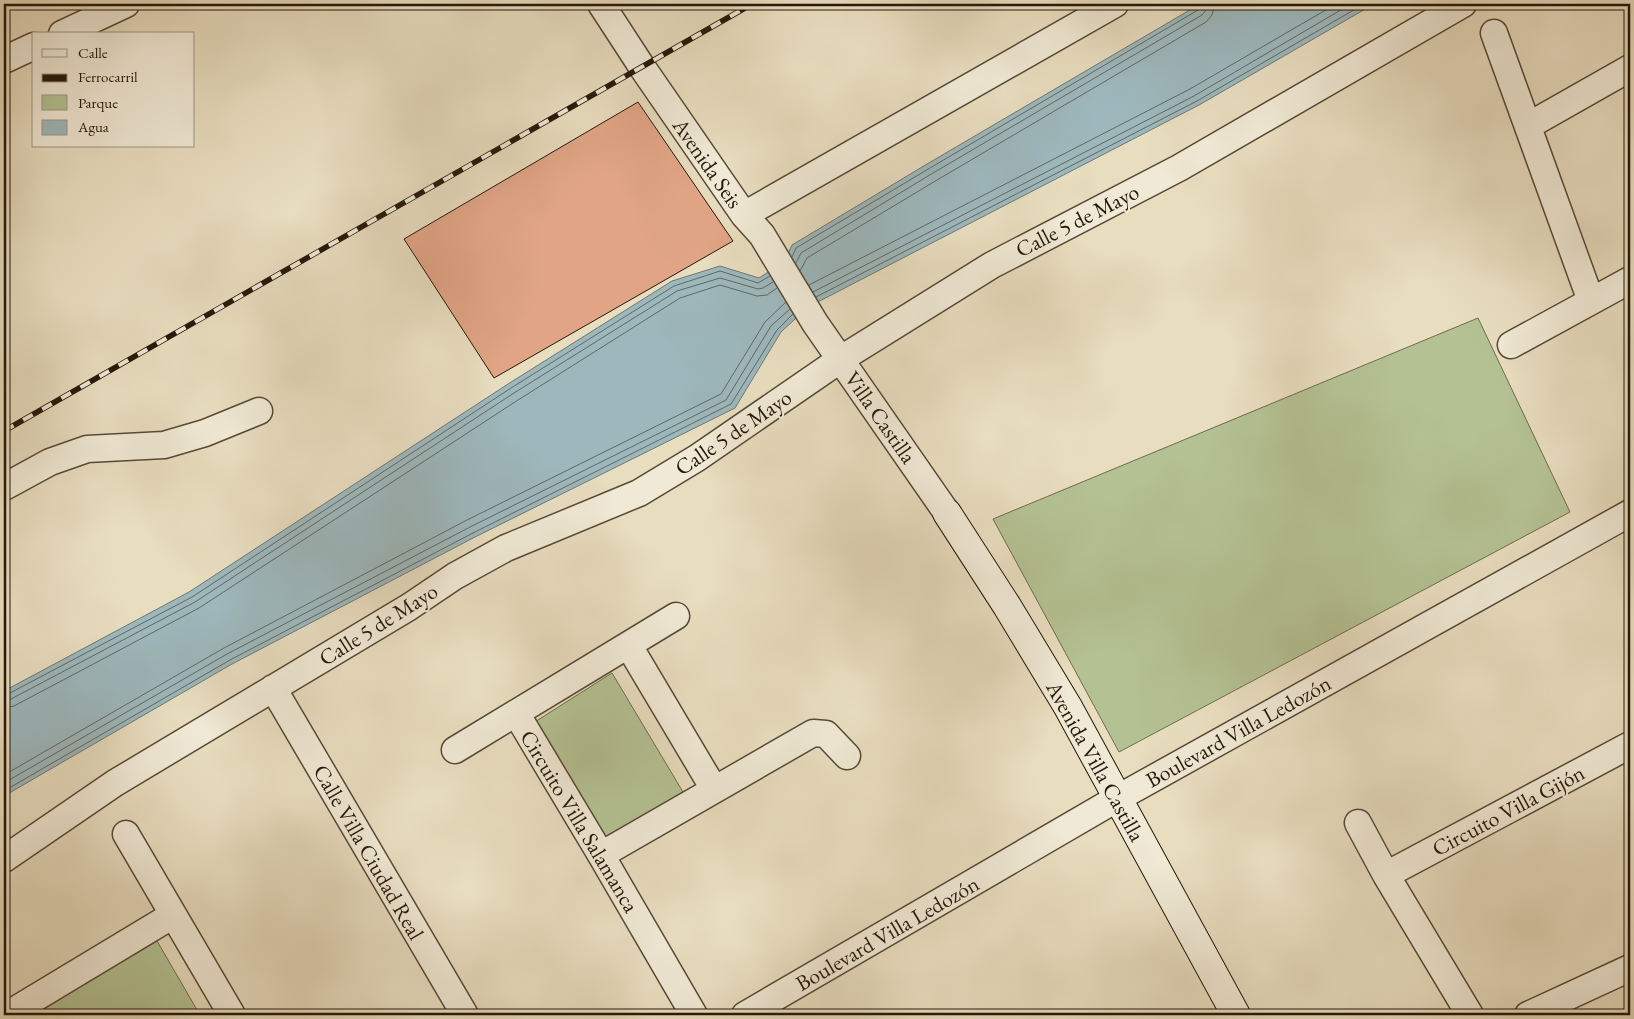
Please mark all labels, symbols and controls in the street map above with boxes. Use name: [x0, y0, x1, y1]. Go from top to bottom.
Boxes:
legend: [32, 32, 195, 148]
text: Calle: [78, 43, 108, 62]
text: Ferrocarril: [78, 67, 138, 86]
text: Parque: [78, 93, 118, 112]
street label: Avenida Seis: [665, 112, 749, 214]
text: Agua: [77, 117, 109, 136]
street label: Calle 5 de Mayo: [1011, 177, 1144, 264]
street label: Villa Castilla: [838, 365, 923, 469]
street label: Calle 5 de Mayo: [669, 383, 797, 482]
street label: Calle 5 de Mayo: [313, 576, 443, 672]
street label: Boulevard Villa Ledozón: [1141, 668, 1336, 794]
street label: Avenida Villa Castilla: [1039, 675, 1152, 847]
street label: Circuito Villa Salamanca: [514, 725, 646, 918]
street label: Circuito Villa Gijón: [1427, 758, 1590, 863]
street label: Calle Villa Ciudad Real: [307, 759, 431, 945]
street label: Boulevard Villa Ledozón: [790, 869, 985, 998]

